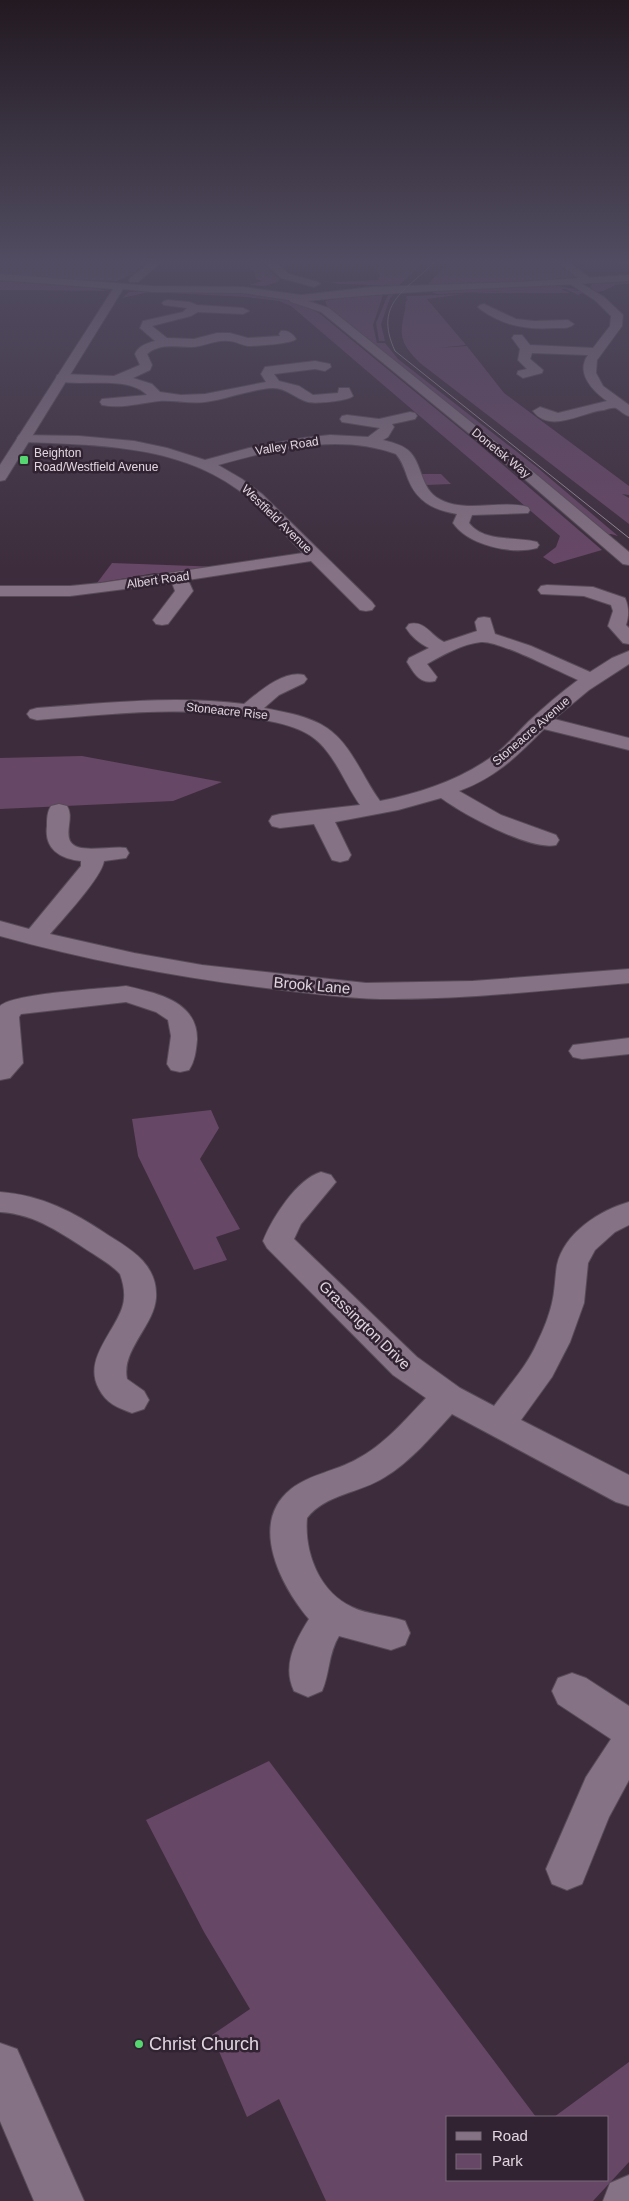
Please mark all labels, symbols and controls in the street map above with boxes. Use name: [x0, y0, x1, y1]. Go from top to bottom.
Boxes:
street label: Donetsk Way: [469, 425, 533, 481]
street label: Valley Road: [254, 434, 320, 458]
place label: Beighton Road/Westfield Avenue: [34, 446, 159, 474]
marker: Beighton Road/Westfield Avenue: [18, 454, 30, 466]
street label: Westfield Avenue: [239, 482, 315, 556]
street label: Albert Road: [126, 569, 190, 591]
street label: Stoneacre Avenue: [489, 693, 573, 768]
street label: Stoneacre Rise: [185, 700, 269, 722]
street label: Brook Lane: [273, 973, 351, 997]
street label: Grassington Drive: [316, 1277, 414, 1373]
place label: Christ Church: [149, 2034, 259, 2054]
marker: Christ Church: [133, 2038, 145, 2050]
legend: [446, 2116, 609, 2181]
text: Road: [492, 2127, 528, 2144]
text: Park: [492, 2152, 523, 2169]

